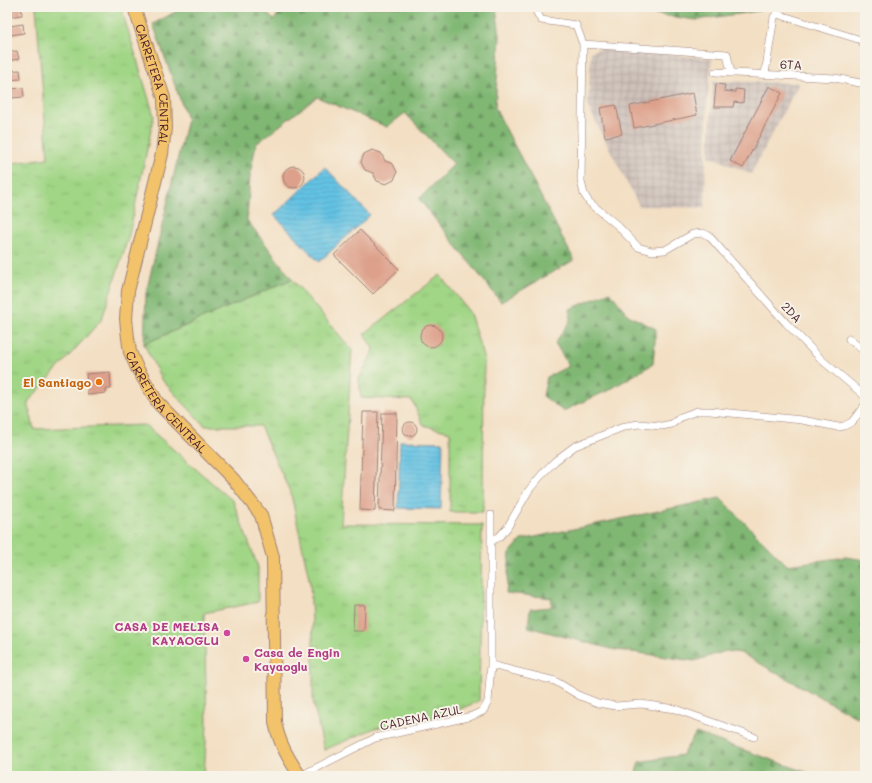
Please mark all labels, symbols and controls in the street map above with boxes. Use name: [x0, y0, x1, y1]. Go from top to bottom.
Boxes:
street label: CARRETERA CENTRAL: [132, 22, 173, 148]
street label: 6TA: [779, 55, 803, 73]
street label: 2DA: [778, 298, 806, 326]
street label: CARRETERA CENTRAL: [122, 348, 211, 457]
place label: El Santiago: [23, 374, 91, 390]
marker: El Santiago: [94, 377, 104, 387]
place label: CASA DE MELISA KAYAOGLU: [115, 618, 219, 648]
marker: CASA DE MELISA KAYAOGLU: [222, 628, 232, 638]
place label: Casa de Engin Kayaoglu: [254, 644, 340, 674]
marker: Casa de Engin Kayaoglu: [241, 654, 251, 664]
street label: CADENA AZUL: [378, 700, 464, 734]

